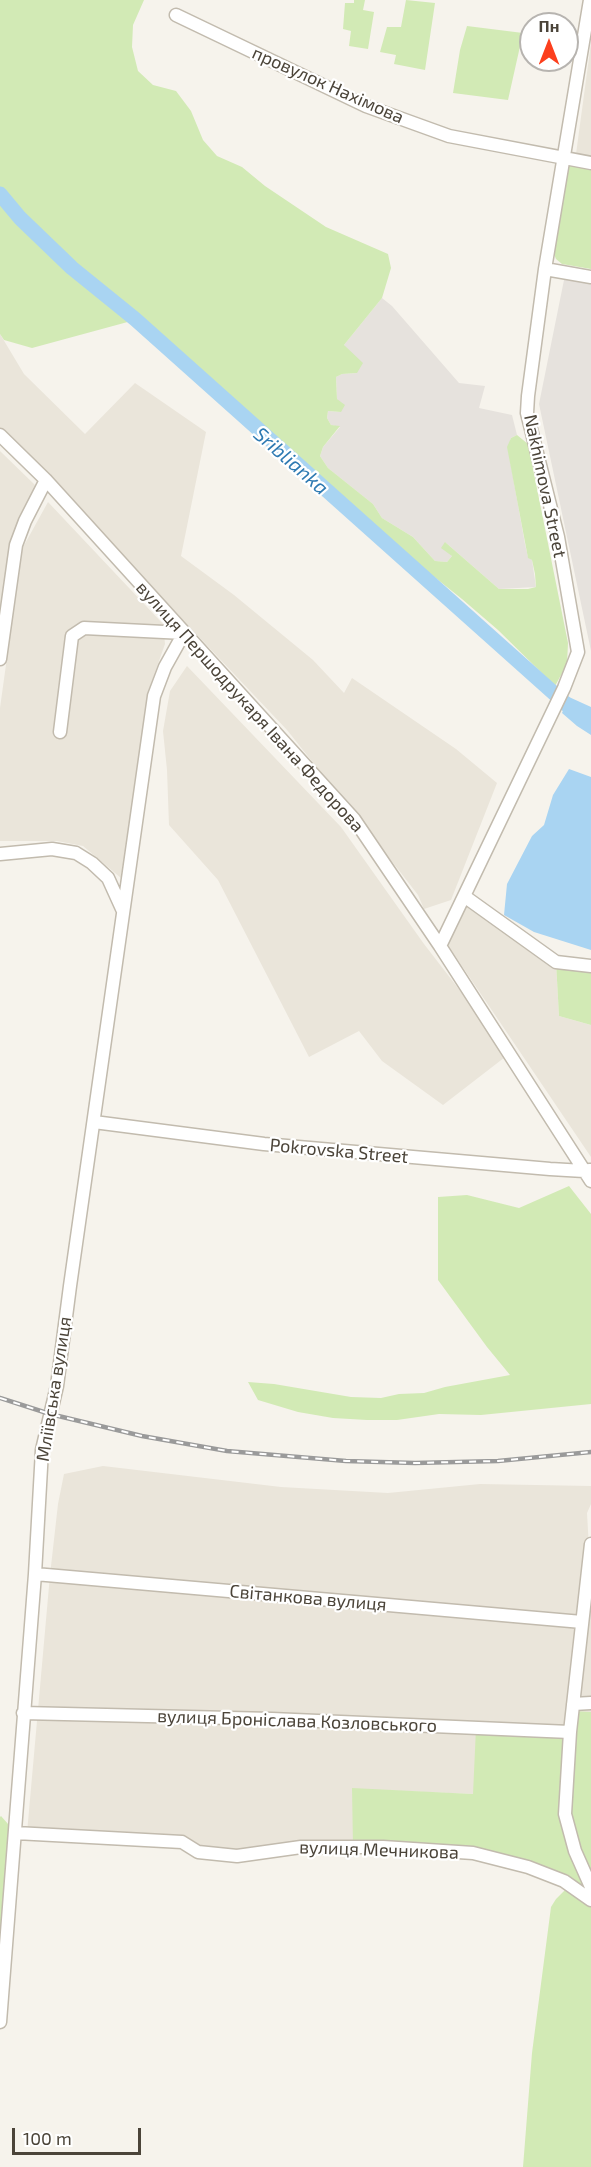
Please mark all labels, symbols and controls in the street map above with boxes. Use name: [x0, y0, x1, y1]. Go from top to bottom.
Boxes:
north arrow: [519, 12, 579, 72]
text: Пн: [539, 16, 559, 35]
street label: провулок Нахімова: [249, 42, 407, 128]
street label: Nakhimova Street: [519, 412, 571, 560]
water label: Sriblianka: [249, 422, 333, 500]
street label: вулиця Першодрукаря Івана Федорова: [132, 577, 368, 837]
street label: Pokrovska Street: [269, 1134, 409, 1168]
street label: Мліївська вулиця: [32, 1315, 76, 1463]
street label: Світанкова вулиця: [228, 1580, 388, 1616]
street label: вулиця Броніслава Козловського: [157, 1705, 437, 1737]
street label: вулиця Мечникова: [299, 1836, 459, 1864]
scale bar: [15, 2116, 144, 2154]
text: 100 m: [23, 2127, 72, 2149]

